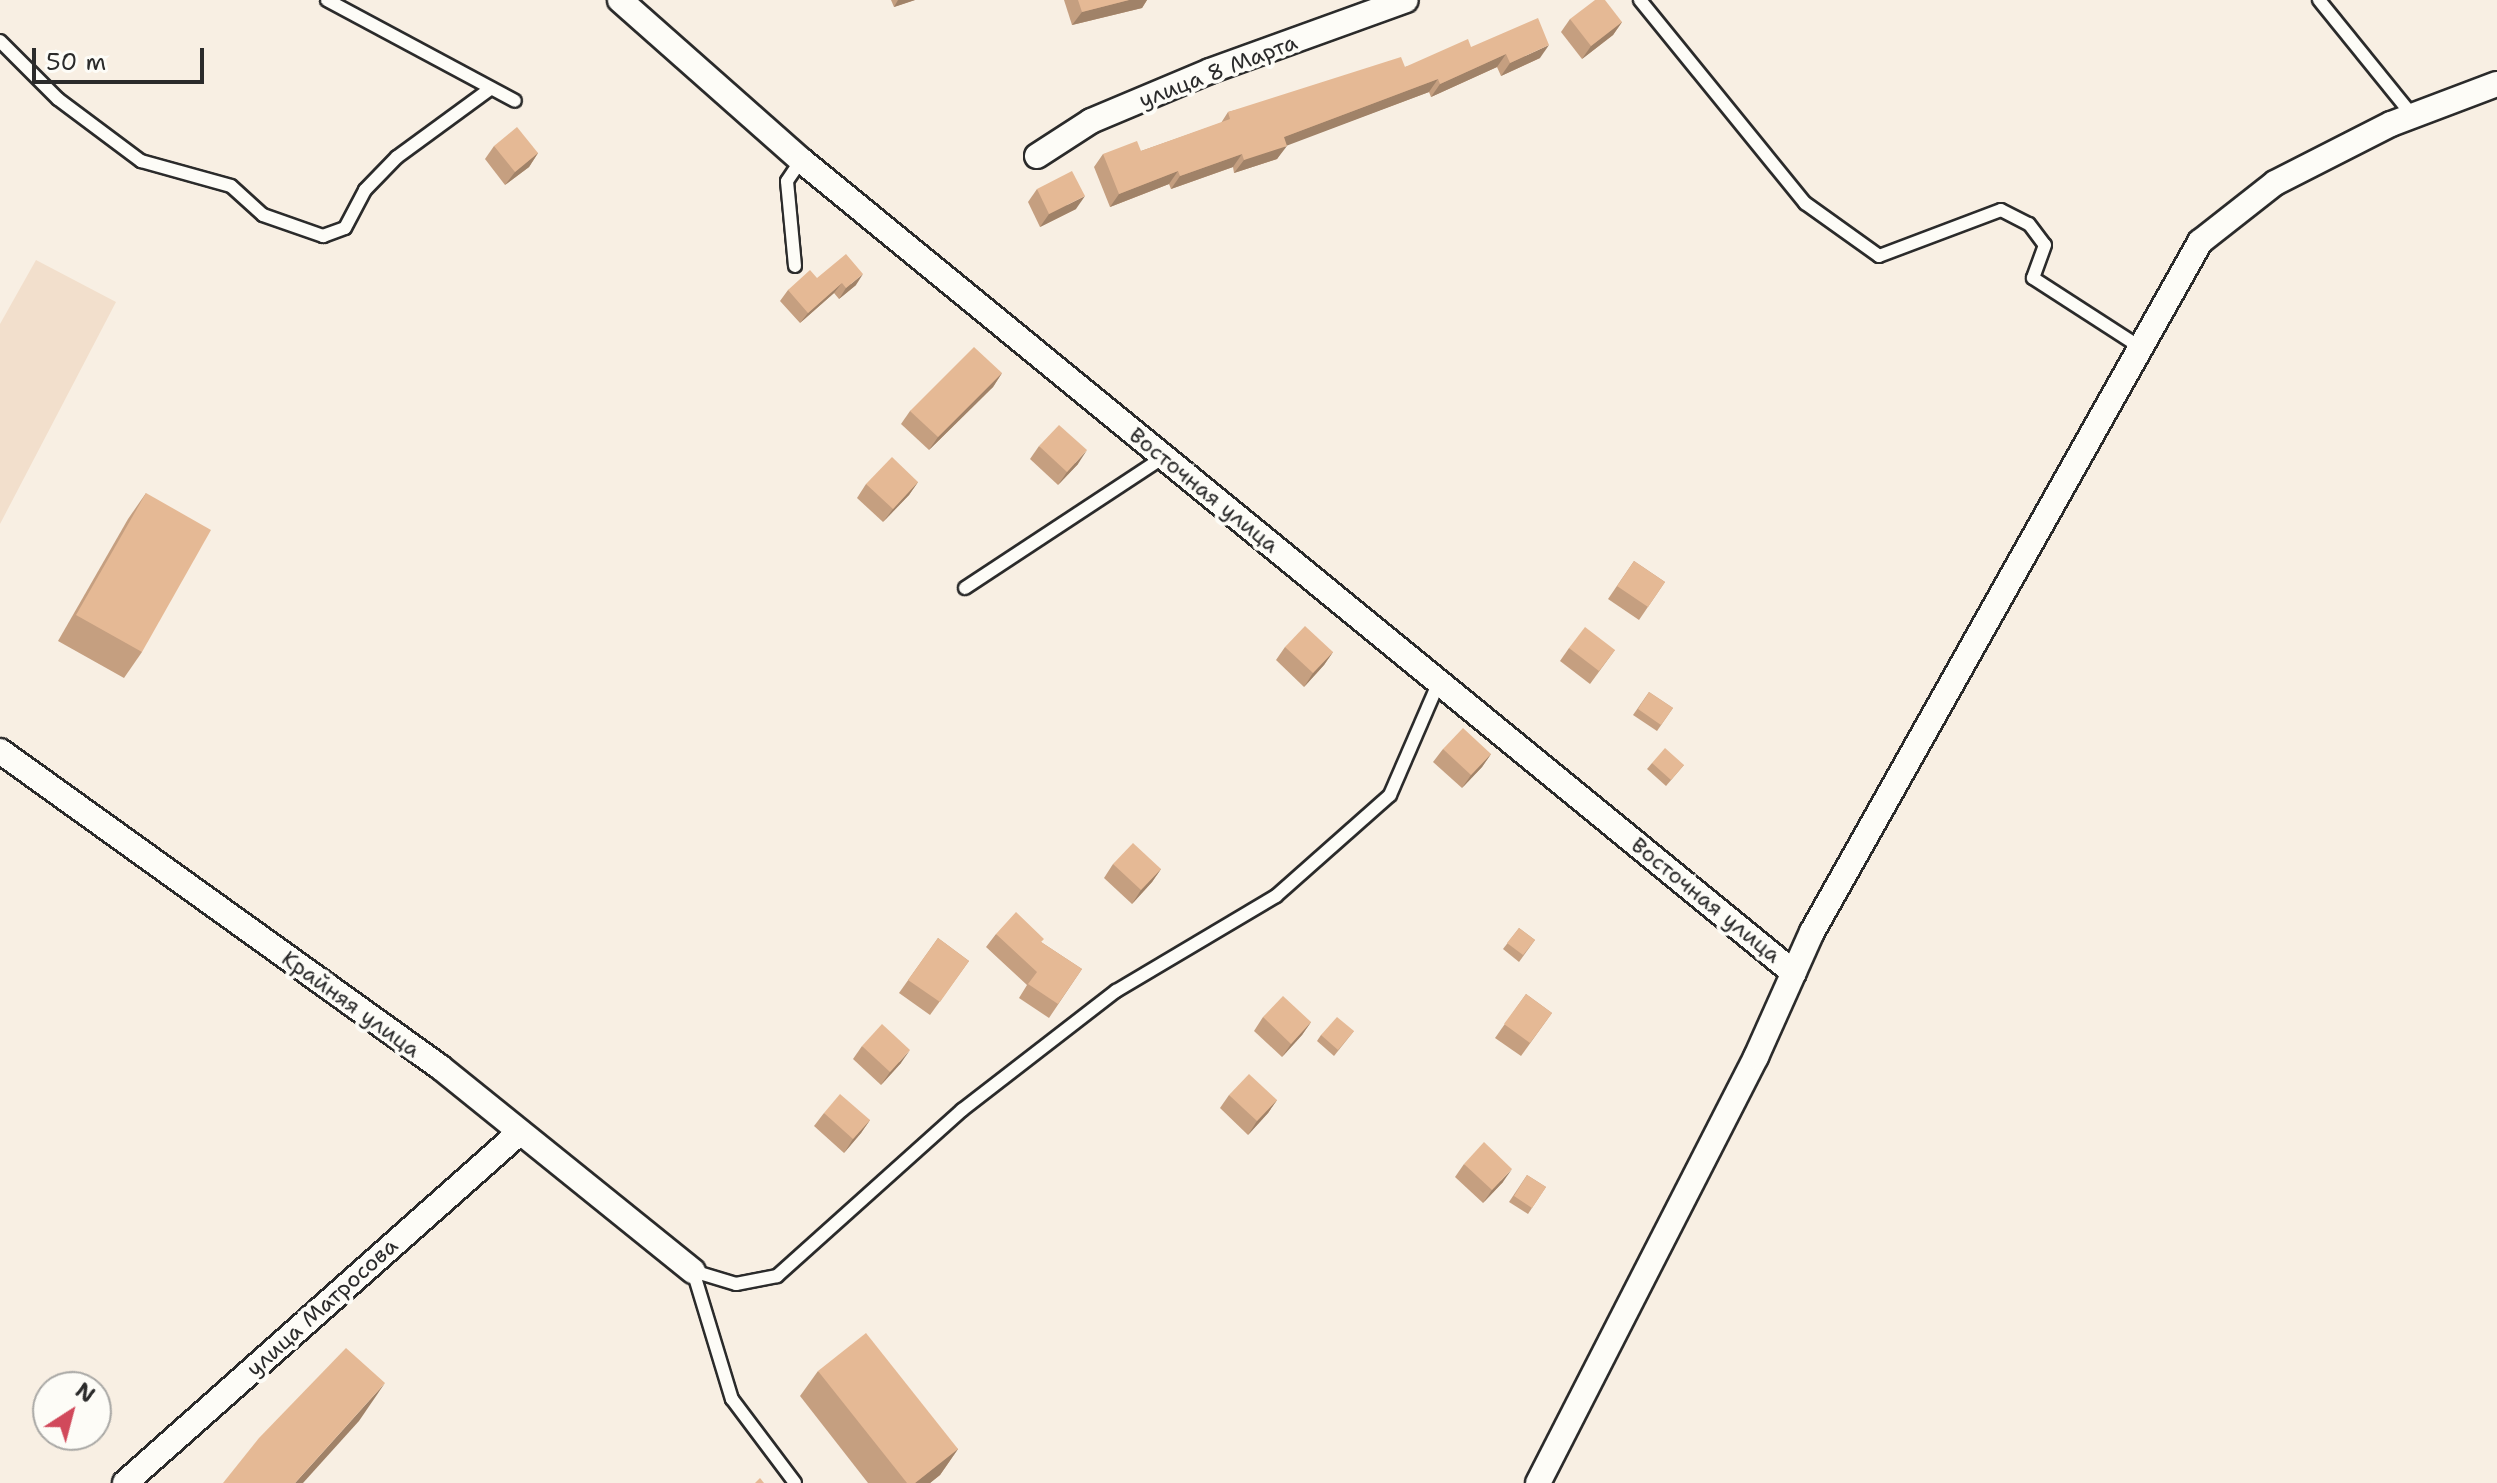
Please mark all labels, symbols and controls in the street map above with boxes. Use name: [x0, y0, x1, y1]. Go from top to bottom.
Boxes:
street label: улица 8 Марта: [1135, 29, 1301, 113]
scale bar: [36, 32, 208, 82]
text: 50 m: [46, 46, 106, 78]
street label: Восточная улица: [1124, 422, 1284, 558]
street label: Восточная улица: [1626, 832, 1786, 968]
street label: Крайняя улица: [277, 945, 425, 1063]
street label: улица Матросова: [241, 1232, 403, 1382]
north arrow: [32, 1371, 112, 1451]
text: N: [70, 1376, 101, 1410]

